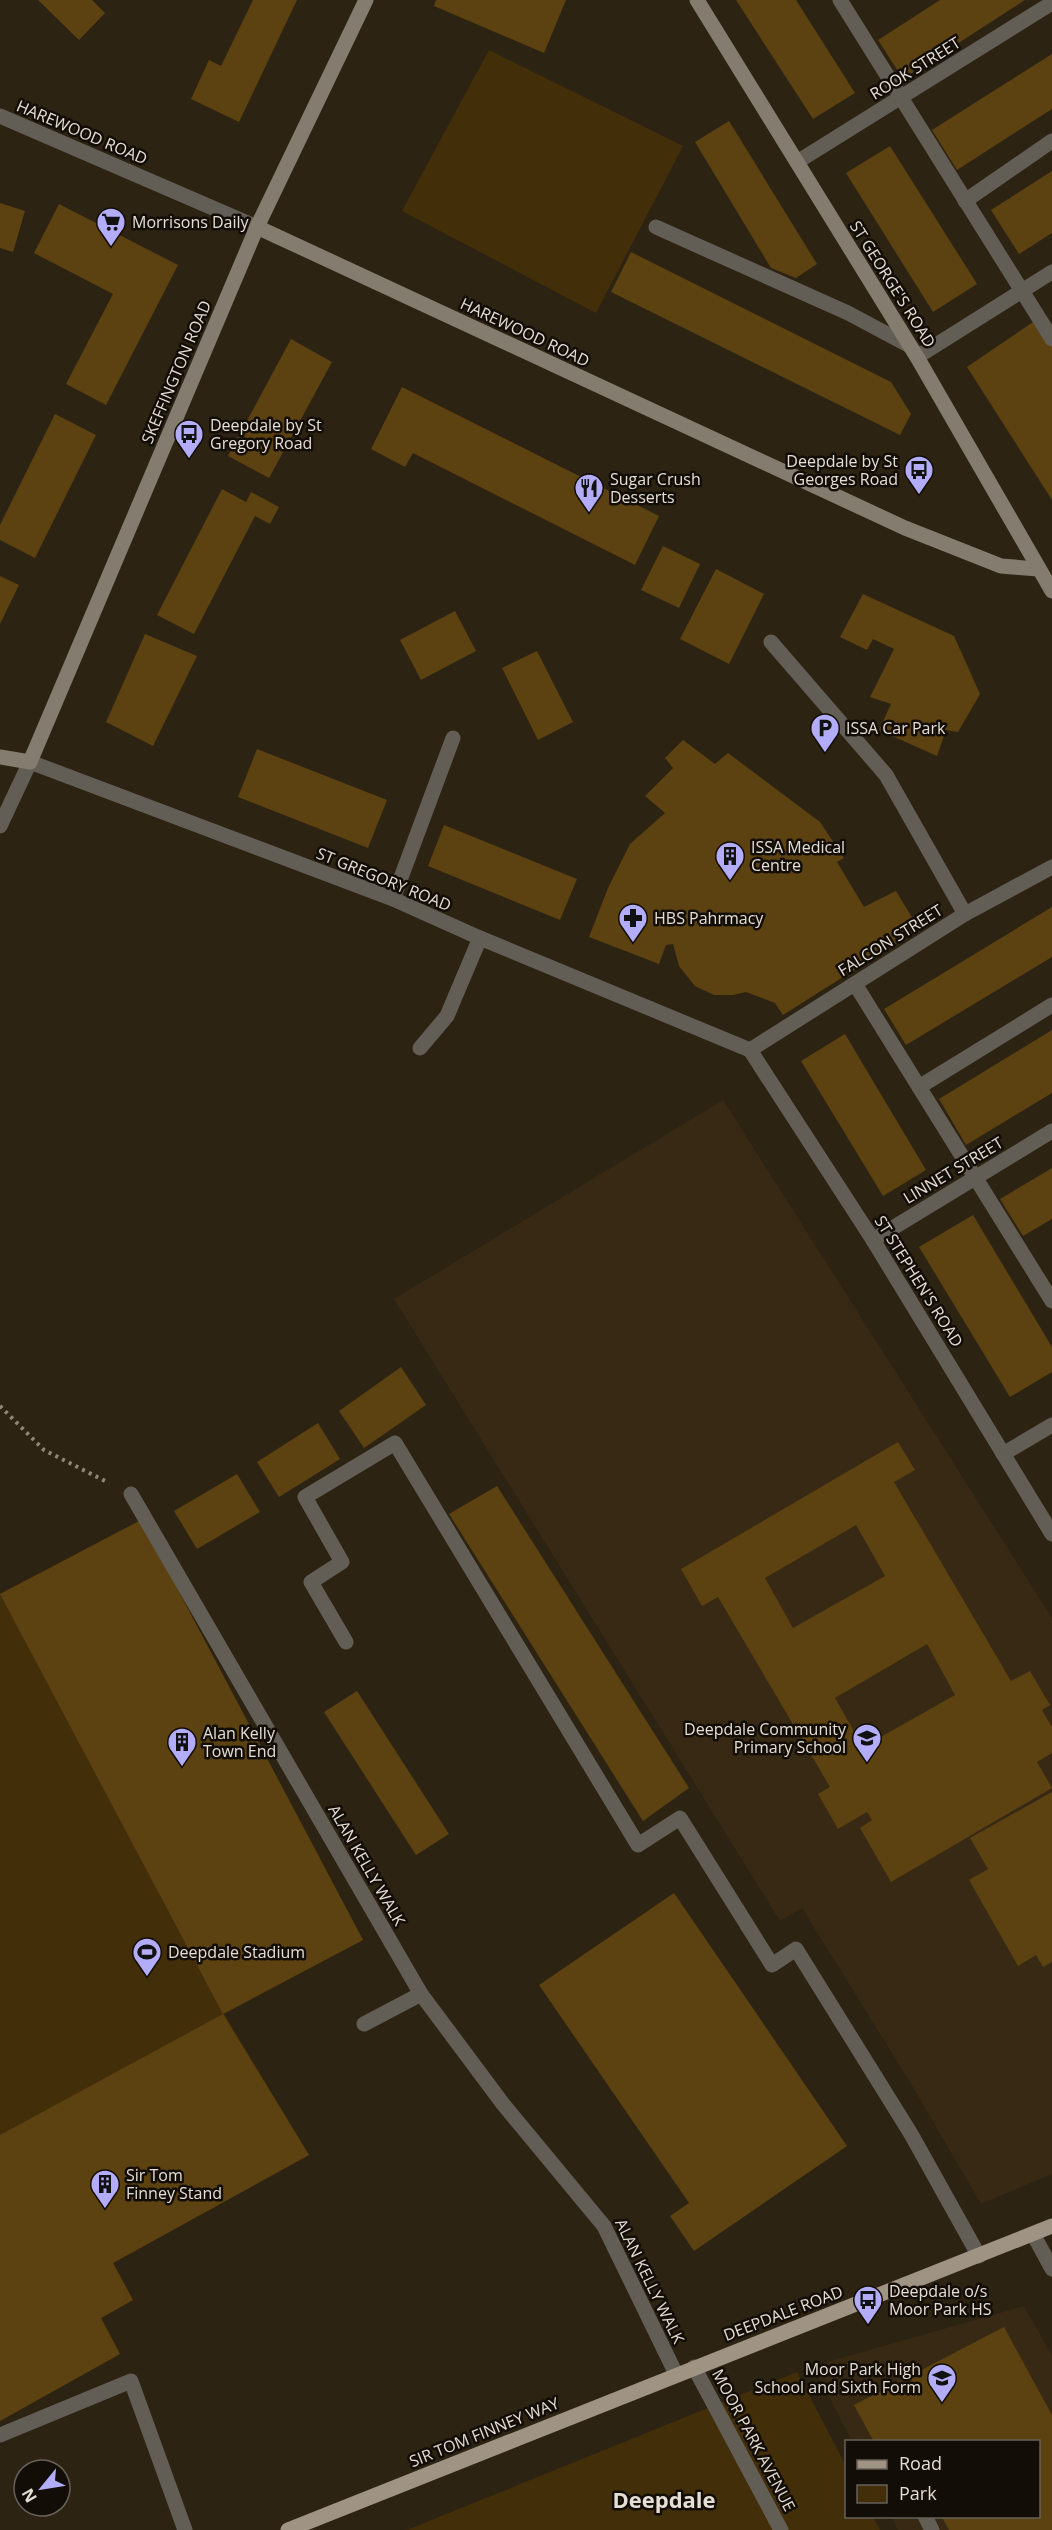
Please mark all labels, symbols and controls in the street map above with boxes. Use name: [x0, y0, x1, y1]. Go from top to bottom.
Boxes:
street label: ROOK STREET: [866, 31, 965, 105]
street label: HAREWOOD ROAD: [13, 94, 151, 170]
supermarket icon: Morrisons Daily: [95, 206, 127, 248]
place label: Morrisons Daily: [132, 211, 250, 233]
street label: ST GEORGE'S ROAD: [845, 216, 941, 352]
street label: HAREWOOD ROAD: [457, 292, 593, 372]
street label: SKEFFINGTON ROAD: [136, 297, 216, 447]
place label: Deepdale by St Gregory Road: [210, 414, 322, 454]
bus stop icon: Deepdale by St Gregory Road: [173, 418, 205, 460]
place label: Deepdale by St Georges Road: [786, 450, 898, 490]
bus stop icon: Deepdale by St Georges Road: [903, 454, 935, 496]
place label: Sugar Crush Desserts: [610, 468, 701, 508]
restaurant icon: Sugar Crush Desserts: [573, 472, 605, 514]
parking icon: ISSA Car Park: [809, 712, 841, 754]
place label: ISSA Car Park: [846, 717, 946, 739]
place label: ISSA Medical Centre: [751, 836, 845, 876]
building icon: ISSA Medical Centre: [714, 840, 746, 882]
street label: ST GREGORY ROAD: [313, 842, 455, 916]
street label: FALCON STREET: [833, 899, 947, 981]
pharmacy icon: HBS Pahrmacy: [617, 902, 649, 944]
place label: HBS Pahrmacy: [654, 907, 764, 929]
street label: LINNET STREET: [899, 1131, 1007, 1208]
street label: ST STEPHEN'S ROAD: [870, 1211, 968, 1351]
place label: Deepdale Community Primary School: [684, 1718, 847, 1758]
place label: Alan Kelly Town End: [203, 1722, 276, 1762]
school or university icon: Deepdale Community Primary School: [851, 1722, 883, 1764]
building icon: Alan Kelly Town End: [166, 1726, 198, 1768]
street label: ALAN KELLY WALK: [323, 1800, 411, 1930]
sports icon: Deepdale Stadium: [131, 1936, 163, 1978]
place label: Deepdale Stadium: [168, 1941, 305, 1963]
place label: Sir Tom Finney Stand: [126, 2164, 222, 2204]
building icon: Sir Tom Finney Stand: [89, 2168, 121, 2210]
street label: ALAN KELLY WALK: [610, 2215, 690, 2347]
street label: DEEPDALE ROAD: [720, 2280, 846, 2346]
place label: Deepdale o/s Moor Park HS: [889, 2280, 992, 2320]
bus stop icon: Deepdale o/s Moor Park HS: [852, 2284, 884, 2326]
place label: Moor Park High School and Sixth Form: [755, 2358, 921, 2398]
school or university icon: Moor Park High School and Sixth Form: [926, 2362, 958, 2404]
street label: MOOR PARK AVENUE: [707, 2365, 801, 2515]
street label: SIR TOM FINNEY WAY: [406, 2392, 562, 2472]
legend: [845, 2440, 1040, 2518]
text: Road: [899, 2451, 942, 2475]
north arrow: [12, 2458, 72, 2518]
text: Park: [899, 2481, 937, 2505]
text: N: [16, 2484, 42, 2507]
district label: Deepdale: [612, 2484, 716, 2514]

